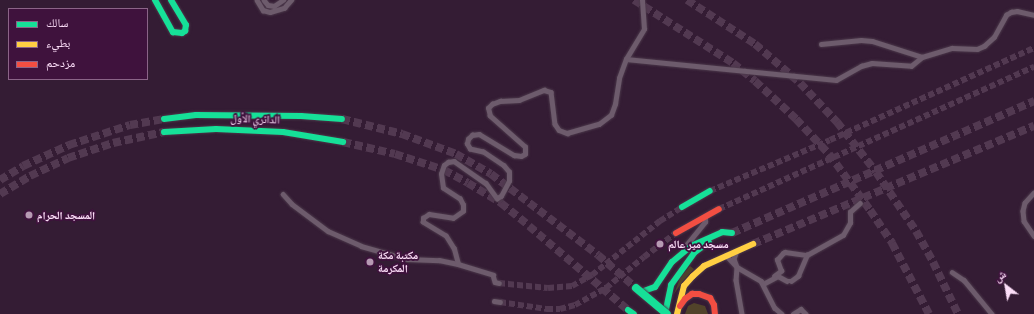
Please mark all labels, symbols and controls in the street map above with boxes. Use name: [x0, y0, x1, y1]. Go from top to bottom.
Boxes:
legend: [8, 8, 148, 80]
text: سالك: [46, 15, 68, 29]
text: بطيء: [46, 35, 70, 49]
text: مزدحم: [46, 55, 75, 69]
street label: الدائري الأول: [230, 112, 280, 126]
place label: المسجد الحرام: [37, 208, 95, 222]
marker: المسجد الحرام: [24, 210, 34, 220]
place label: مسجد مير عالم: [668, 237, 729, 251]
marker: مسجد مير عالم: [655, 239, 665, 249]
place label: مكتبة مكة المكرمة: [378, 249, 418, 275]
marker: مكتبة مكة المكرمة: [365, 257, 375, 267]
north arrow: [986, 266, 1026, 306]
text: ش: [991, 267, 1008, 284]

